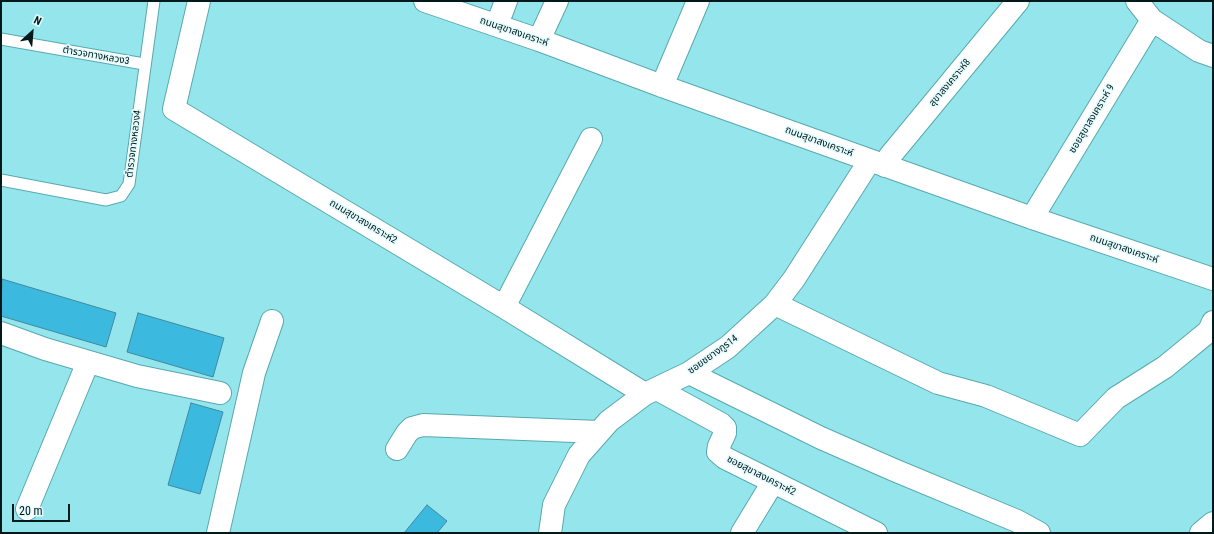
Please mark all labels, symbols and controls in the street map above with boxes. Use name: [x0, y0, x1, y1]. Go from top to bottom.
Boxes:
north arrow: [12, 12, 52, 52]
text: N: [32, 13, 43, 28]
street label: ถนนสุขาสงเคราะห์: [478, 15, 550, 49]
street label: ตำรวจทางหลวง3: [62, 44, 130, 68]
street label: สุขาสงเคราะห์8: [927, 57, 973, 109]
street label: ซอยสุขาสงเคราะห์ 9: [1067, 82, 1117, 156]
street label: ตำรวจทางหลวง4: [124, 110, 144, 178]
street label: ถนนสุขาสงเคราะห์: [783, 124, 855, 160]
street label: ถนนสุขาสงเคราะห์2: [327, 197, 399, 247]
street label: ถนนสุขาสงเคราะห์: [1088, 232, 1160, 266]
street label: ซอยชยางกูร14: [686, 333, 740, 377]
street label: ซอยสุขาสงเคราะห์2: [725, 453, 797, 499]
scale bar: [14, 496, 72, 522]
text: 20 m: [19, 504, 43, 518]

